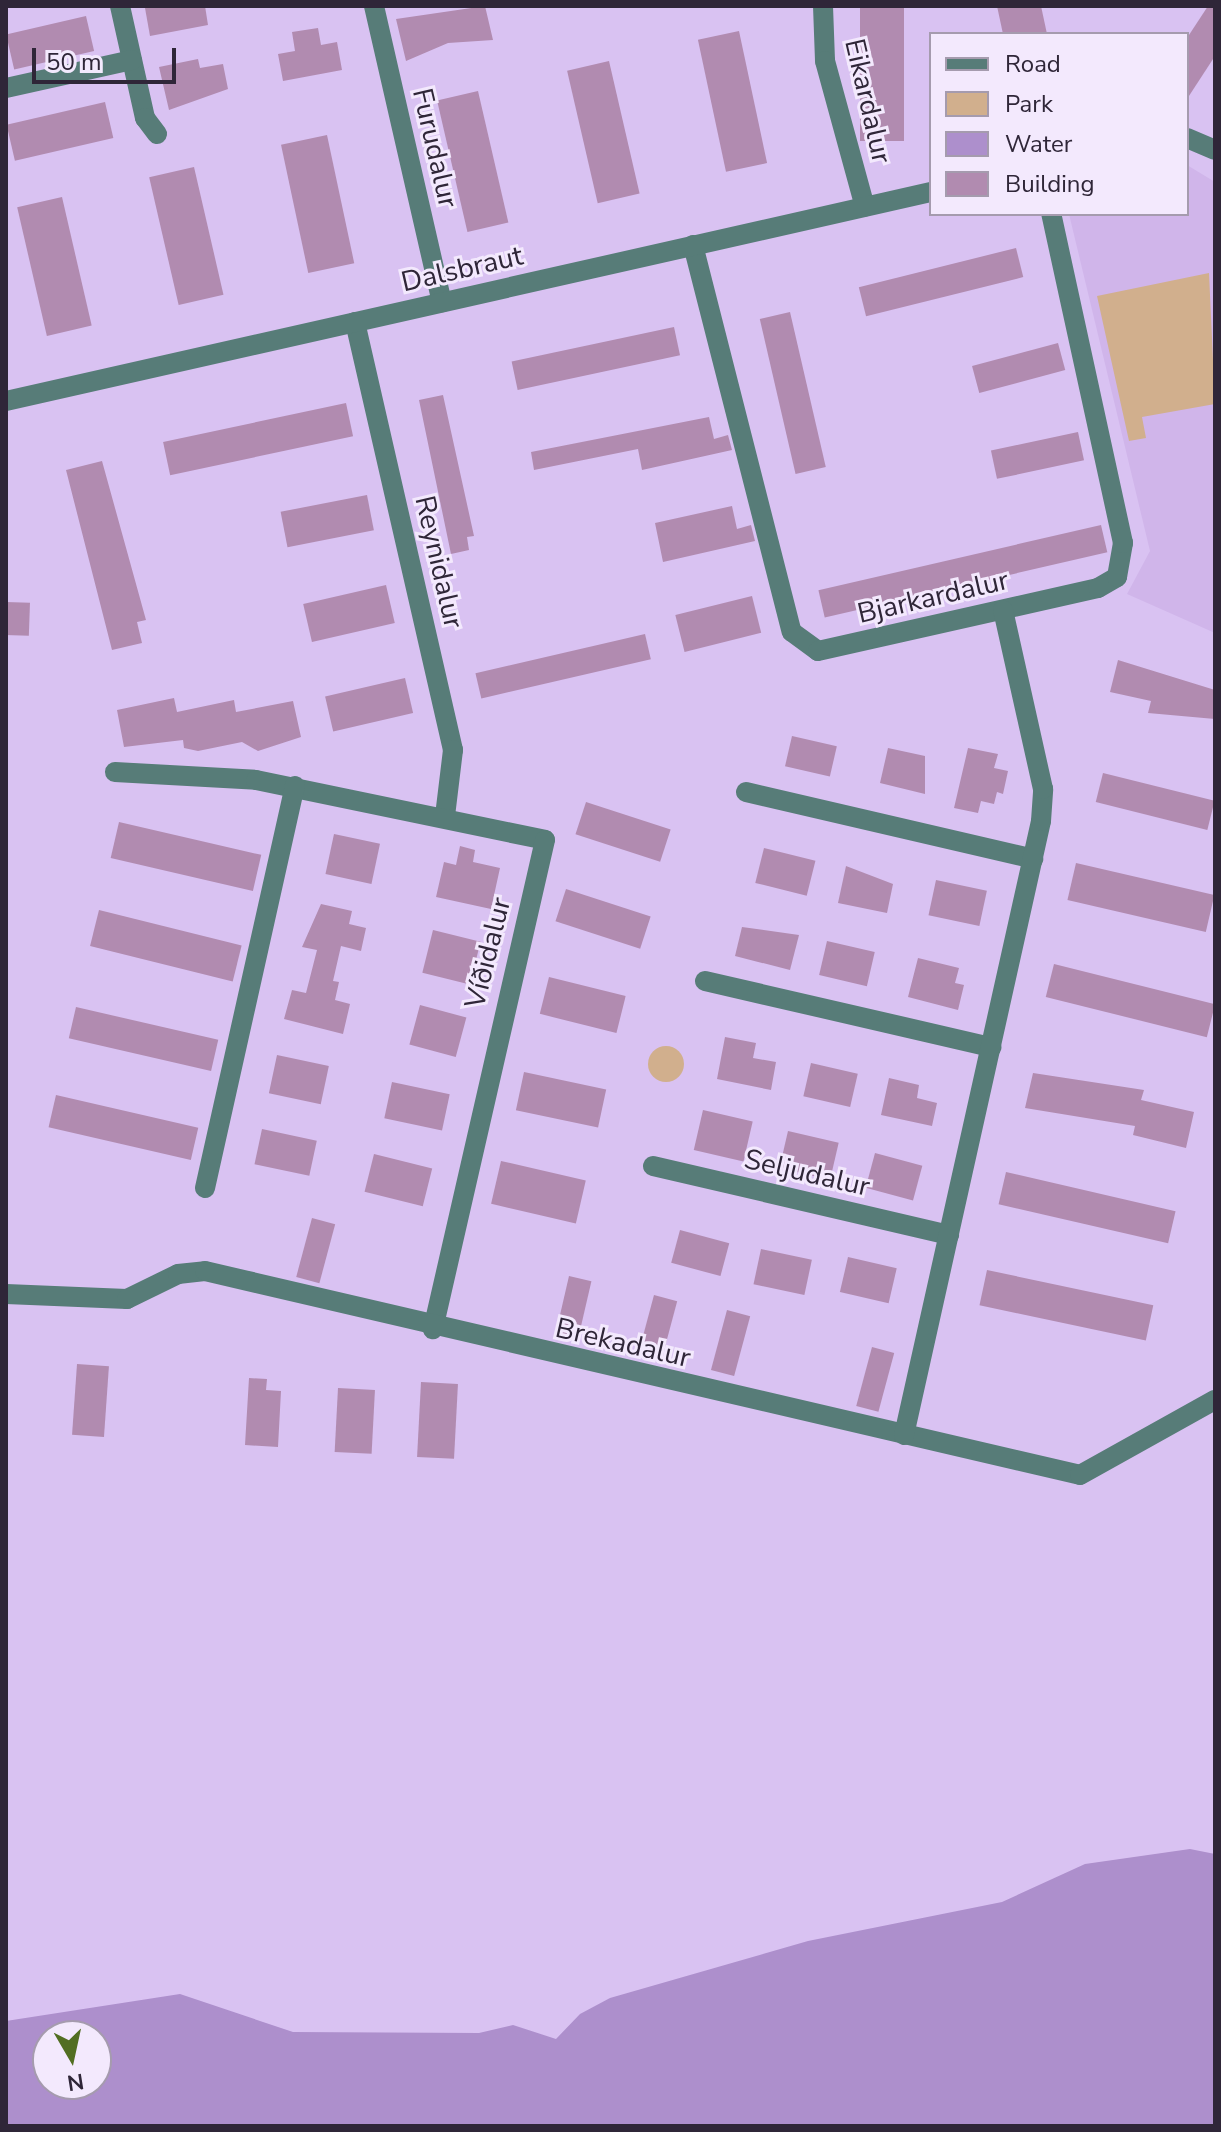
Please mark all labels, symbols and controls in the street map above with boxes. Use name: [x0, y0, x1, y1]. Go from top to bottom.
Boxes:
scale bar: [36, 32, 180, 82]
legend: [929, 32, 1189, 216]
street label: Eikardalur: [837, 36, 899, 166]
text: 50 m: [46, 46, 102, 78]
text: Road: [1005, 48, 1061, 80]
street label: Furudalur: [405, 85, 465, 211]
text: Park: [1005, 88, 1053, 120]
text: Water: [1005, 128, 1072, 160]
text: Building: [1005, 168, 1095, 200]
street label: Dalsbraut: [398, 239, 526, 299]
street label: Reynidalur: [407, 492, 471, 632]
street label: Bjarkardalur: [854, 563, 1012, 631]
street label: Víðidalur: [458, 894, 518, 1012]
street label: Seljudalur: [741, 1142, 873, 1204]
street label: Brekadalur: [552, 1311, 694, 1375]
north arrow: [32, 2020, 112, 2100]
text: N: [65, 2066, 86, 2098]

